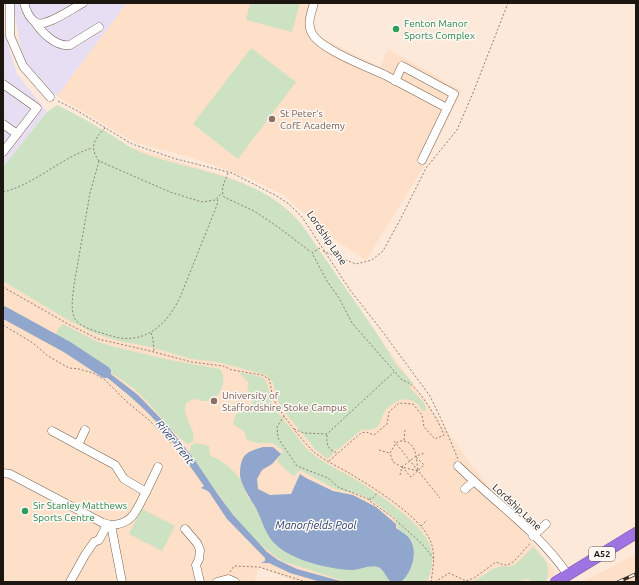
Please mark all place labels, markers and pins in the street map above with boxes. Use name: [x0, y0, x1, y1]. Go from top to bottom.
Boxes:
place label: Fenton Manor Sports Complex: [404, 18, 475, 41]
marker: Fenton Manor Sports Complex: [391, 24, 401, 34]
place label: St Peter's CofE Academy: [280, 108, 345, 131]
marker: St Peter's CofE Academy: [267, 114, 277, 124]
place label: University of Staffordshire Stoke Campus: [222, 390, 347, 413]
marker: University of Staffordshire Stoke Campus: [209, 396, 219, 406]
place label: Sir Stanley Matthews Sports Centre: [33, 500, 127, 523]
marker: Sir Stanley Matthews Sports Centre: [20, 506, 30, 516]

